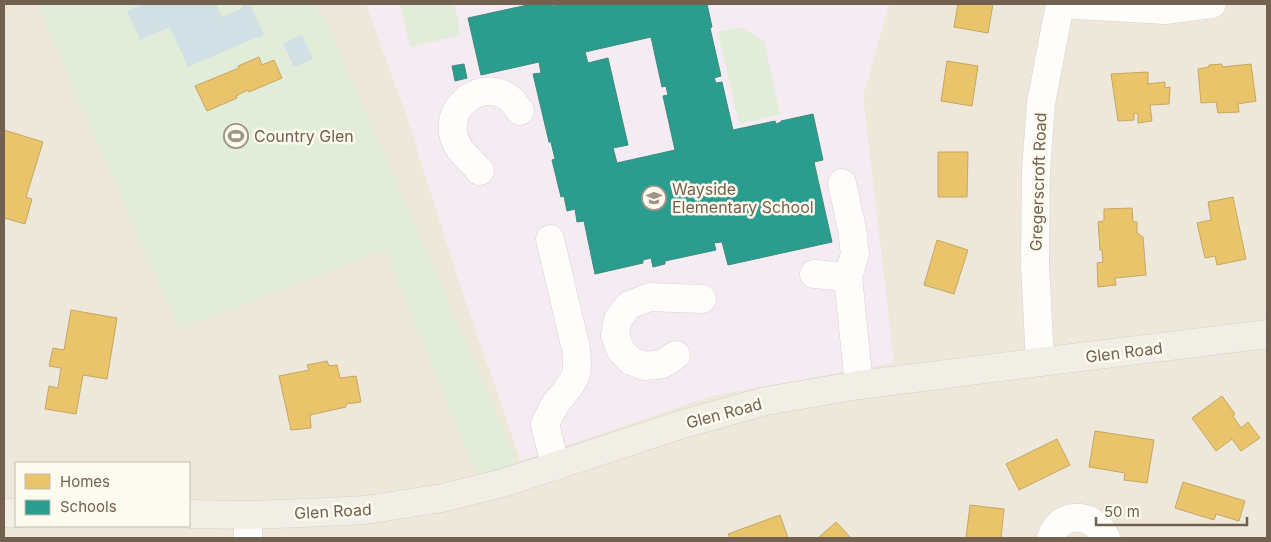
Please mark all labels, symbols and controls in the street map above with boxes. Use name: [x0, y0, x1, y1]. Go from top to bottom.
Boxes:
street label: Gregerscroft Road: [1026, 112, 1050, 252]
sports icon: Country Glen: [223, 123, 249, 149]
place label: Country Glen: [254, 126, 354, 146]
place label: Wayside Elementary School: [672, 179, 814, 217]
school or university icon: Wayside Elementary School: [641, 185, 667, 211]
street label: Glen Road: [1084, 337, 1164, 367]
street label: Glen Road: [684, 393, 764, 433]
legend: [15, 462, 190, 527]
text: Homes: [60, 472, 110, 491]
scale bar: [1096, 494, 1247, 526]
text: Schools: [60, 497, 117, 516]
street label: Glen Road: [294, 499, 372, 523]
text: 50 m: [1104, 502, 1140, 521]

